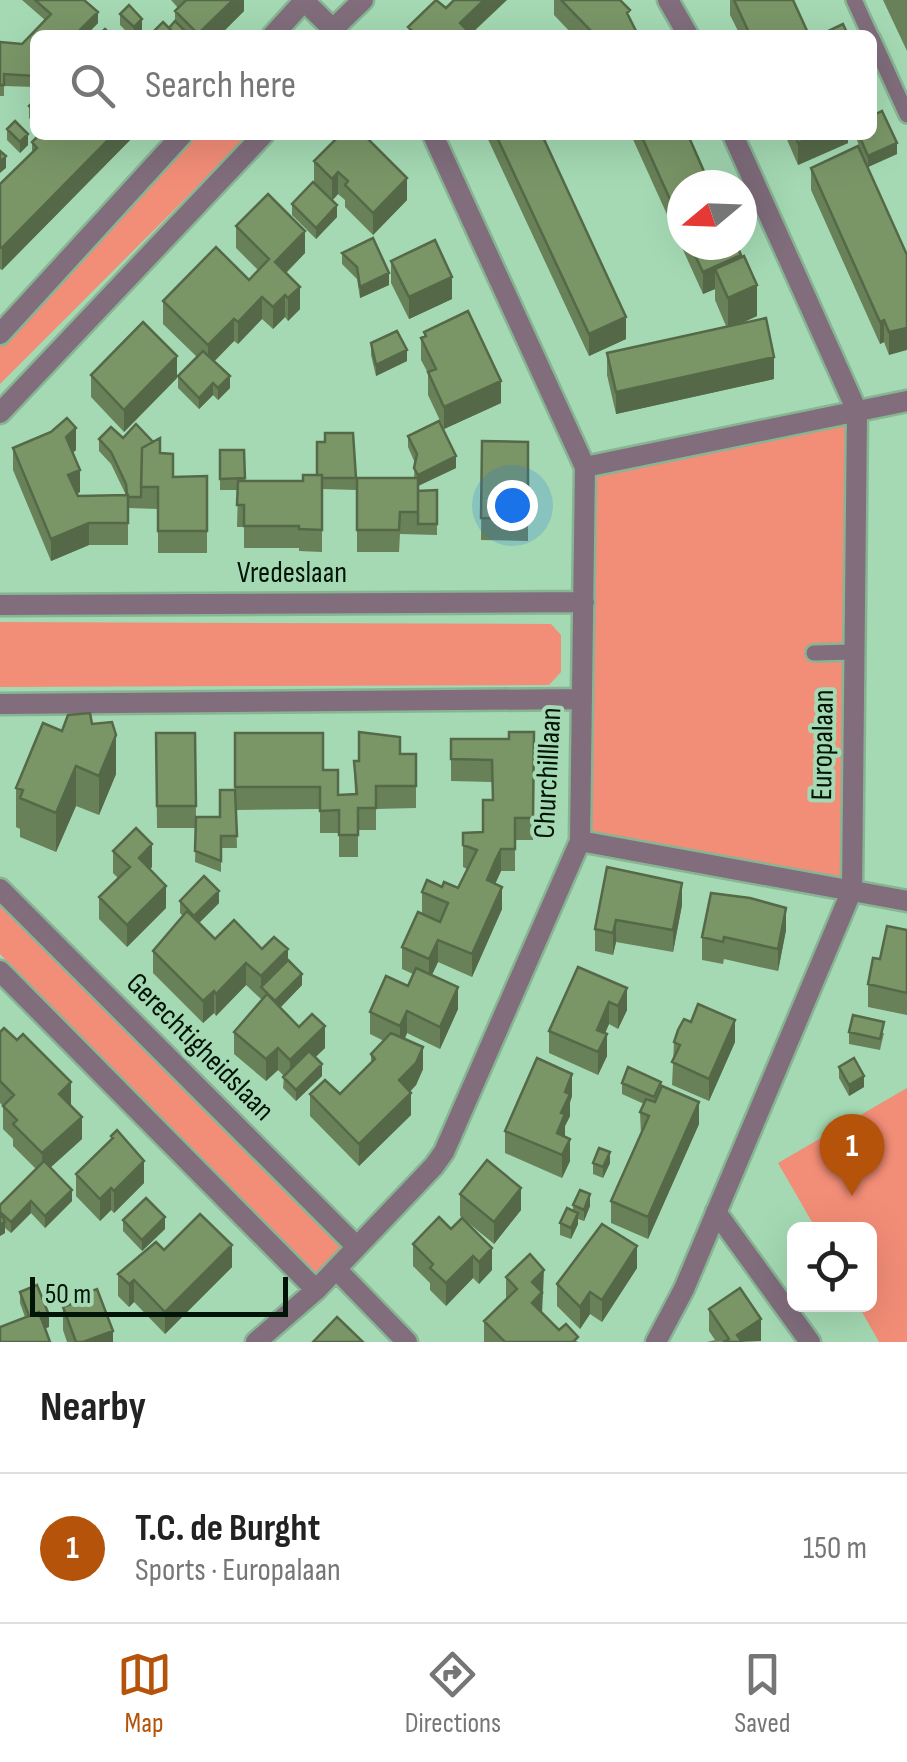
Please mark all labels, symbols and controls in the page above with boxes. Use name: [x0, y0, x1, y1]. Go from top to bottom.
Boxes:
search box: [30, 30, 877, 140]
icon: search: [65, 58, 120, 113]
text: Search here: [145, 63, 296, 108]
north arrow: [667, 170, 757, 260]
your location: [487, 480, 538, 531]
street label: Vredeslaan: [237, 555, 347, 591]
street label: Europalaan: [804, 689, 842, 801]
street label: Churchilllaan: [527, 707, 569, 839]
street label: Gerechtigheidslaan: [119, 966, 281, 1128]
pin: 1: [820, 1114, 884, 1196]
map controls: [787, 1222, 877, 1312]
button: locate: [787, 1222, 877, 1312]
scale bar: [30, 1272, 288, 1316]
text: 50 m: [45, 1278, 91, 1311]
text: Nearby: [40, 1382, 146, 1433]
text: T.C. de Burght: [135, 1506, 320, 1551]
text: 1: [66, 1529, 79, 1568]
text: 150 m: [803, 1529, 867, 1568]
text: Sports · Europalaan: [135, 1551, 341, 1590]
tab: Map: [117, 1647, 172, 1740]
tab: Directions: [405, 1647, 501, 1740]
tab: Saved: [734, 1647, 790, 1740]

